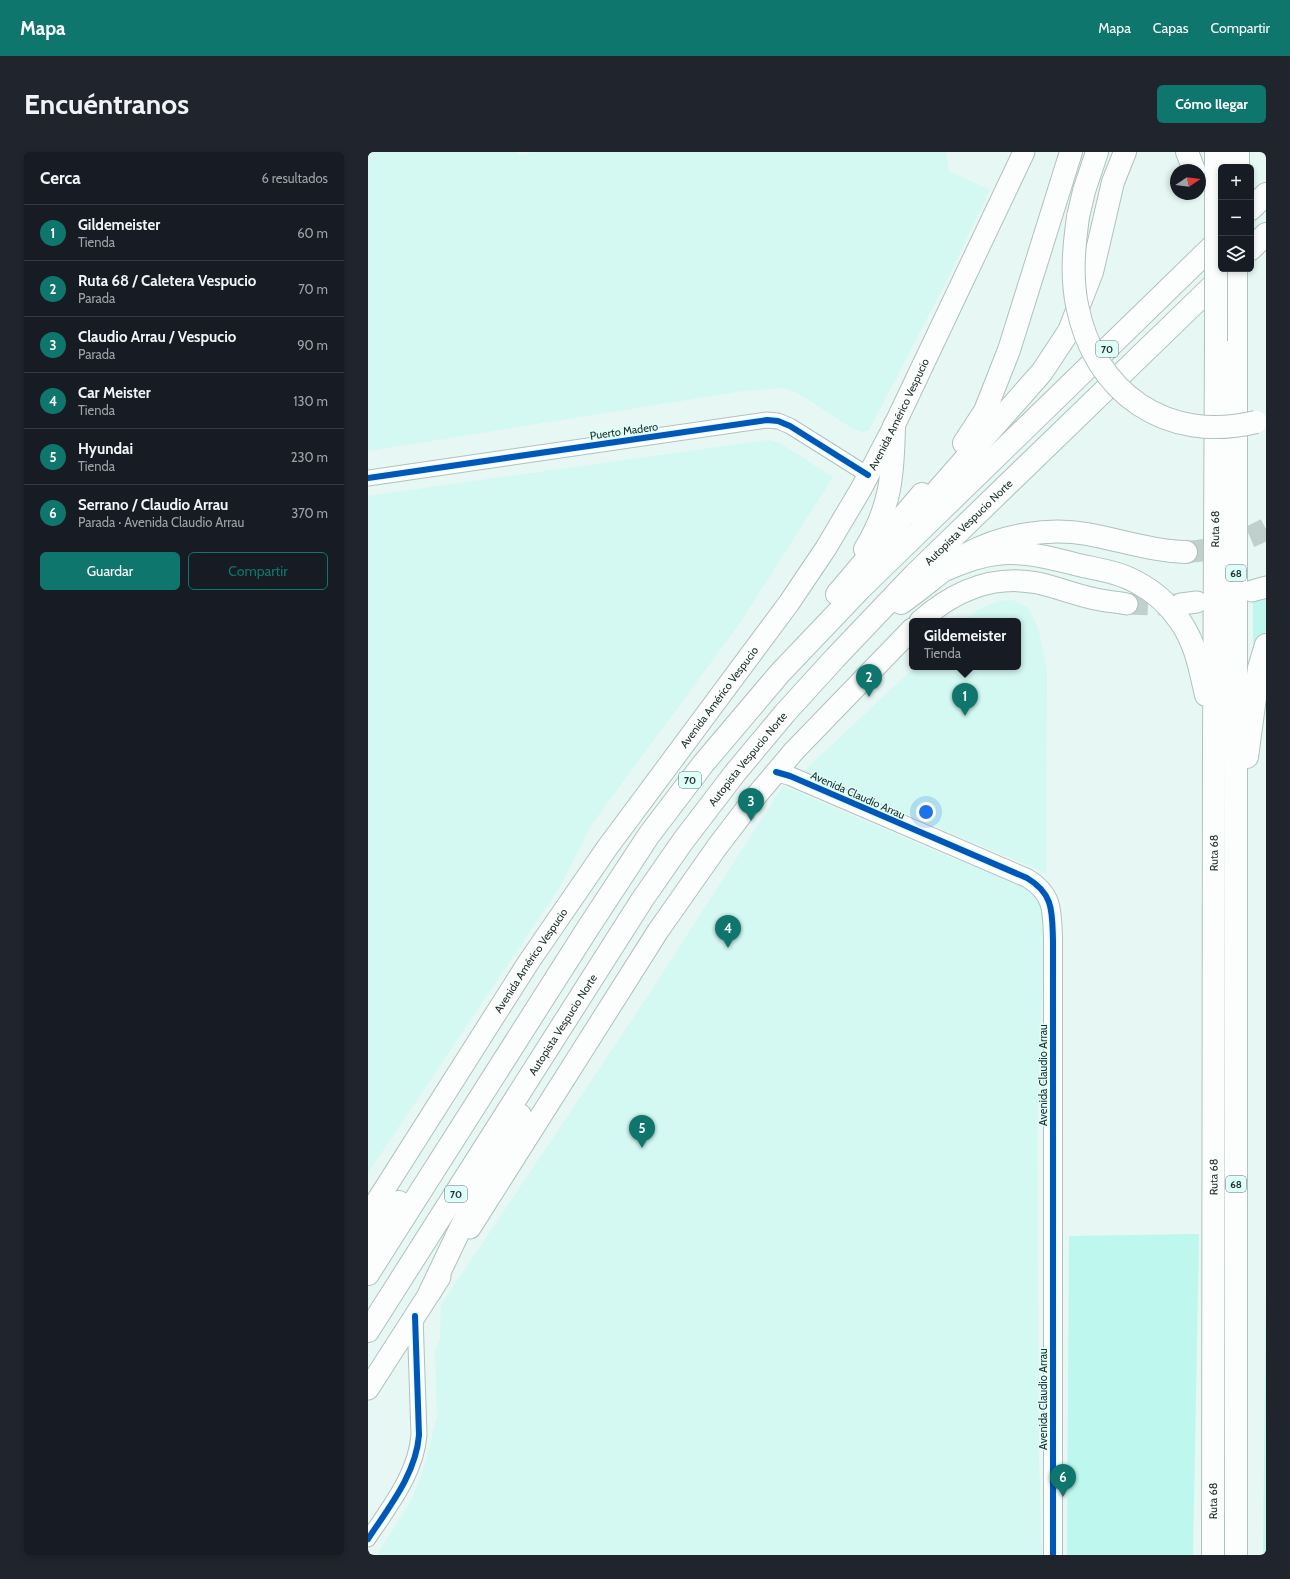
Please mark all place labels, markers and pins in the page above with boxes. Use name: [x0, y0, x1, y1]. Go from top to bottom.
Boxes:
pin: 2: [856, 664, 882, 697]
pin: 1: [952, 683, 978, 716]
pin: 3: [738, 788, 764, 821]
pin: 4: [715, 915, 741, 948]
pin: 5: [629, 1115, 655, 1148]
pin: 6: [1050, 1464, 1076, 1497]

